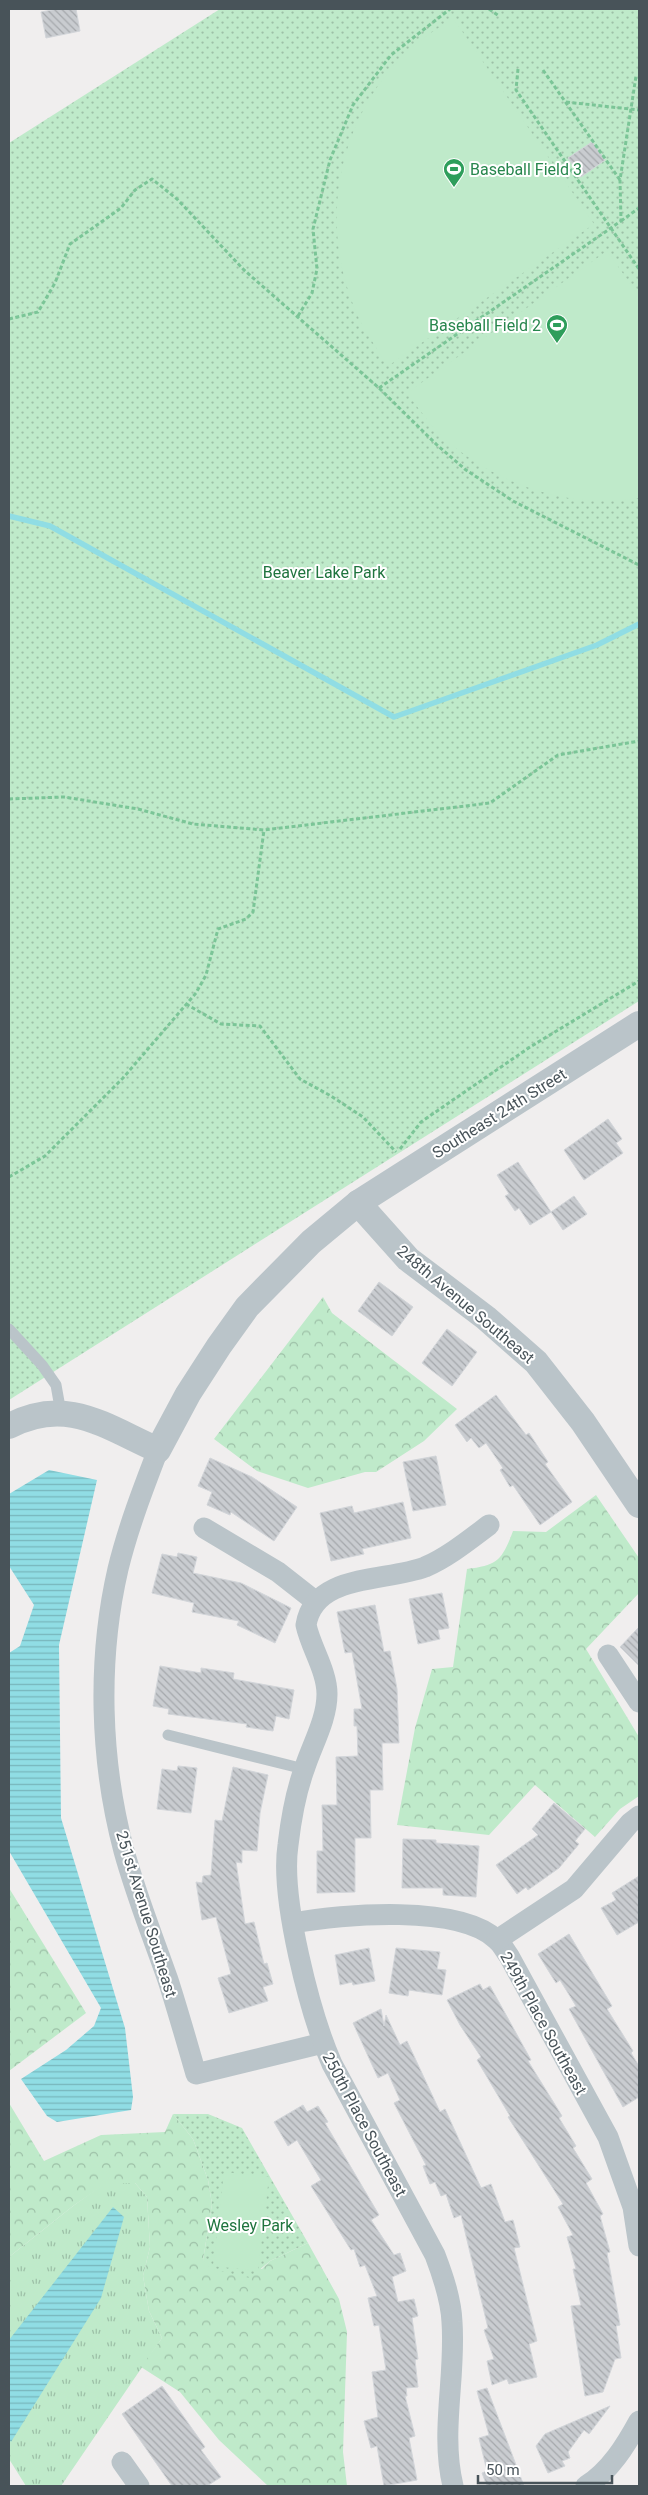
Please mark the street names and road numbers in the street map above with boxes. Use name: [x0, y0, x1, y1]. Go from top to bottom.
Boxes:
street label: Southeast 24th Street: [429, 1064, 570, 1162]
street label: 248th Avenue Southeast: [393, 1241, 538, 1367]
street label: 251st Avenue Southeast: [112, 1829, 181, 2000]
street label: 249th Place Southeast: [496, 1948, 591, 2098]
street label: 250th Place Southeast: [318, 2049, 411, 2200]

